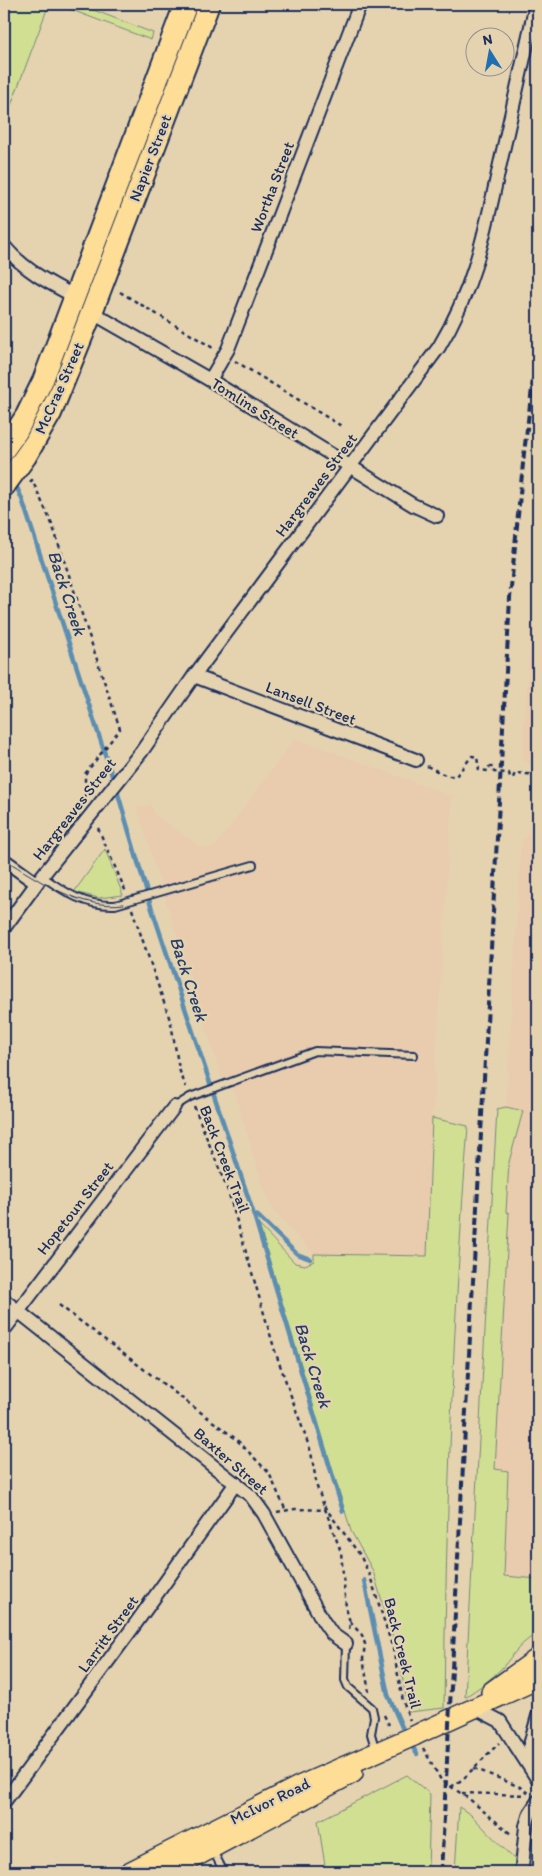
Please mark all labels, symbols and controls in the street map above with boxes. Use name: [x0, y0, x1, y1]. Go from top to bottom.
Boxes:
north arrow: [464, 28, 514, 78]
text: N: [481, 30, 494, 49]
street label: Napier Street: [125, 112, 175, 204]
street label: Wortha Street: [246, 139, 298, 235]
street label: McCrae Street: [30, 339, 88, 437]
street label: Tomlins Street: [208, 373, 302, 443]
street label: Hargreaves Street: [271, 430, 361, 540]
water label: Back Creek: [43, 548, 92, 640]
street label: Lansell Street: [263, 677, 359, 729]
street label: Hargreaves Street: [28, 754, 120, 864]
water label: Back Creek: [165, 934, 214, 1026]
street label: Back Creek Trail: [196, 1103, 254, 1216]
street label: Hopetoun Street: [33, 1157, 117, 1259]
water label: Back Creek: [290, 1320, 337, 1412]
street label: Baxter Street: [190, 1423, 272, 1499]
street label: Larritt Street: [74, 1592, 142, 1676]
street label: Back Creek Trail: [380, 1596, 426, 1711]
street label: McIvor Road: [227, 1773, 313, 1829]

